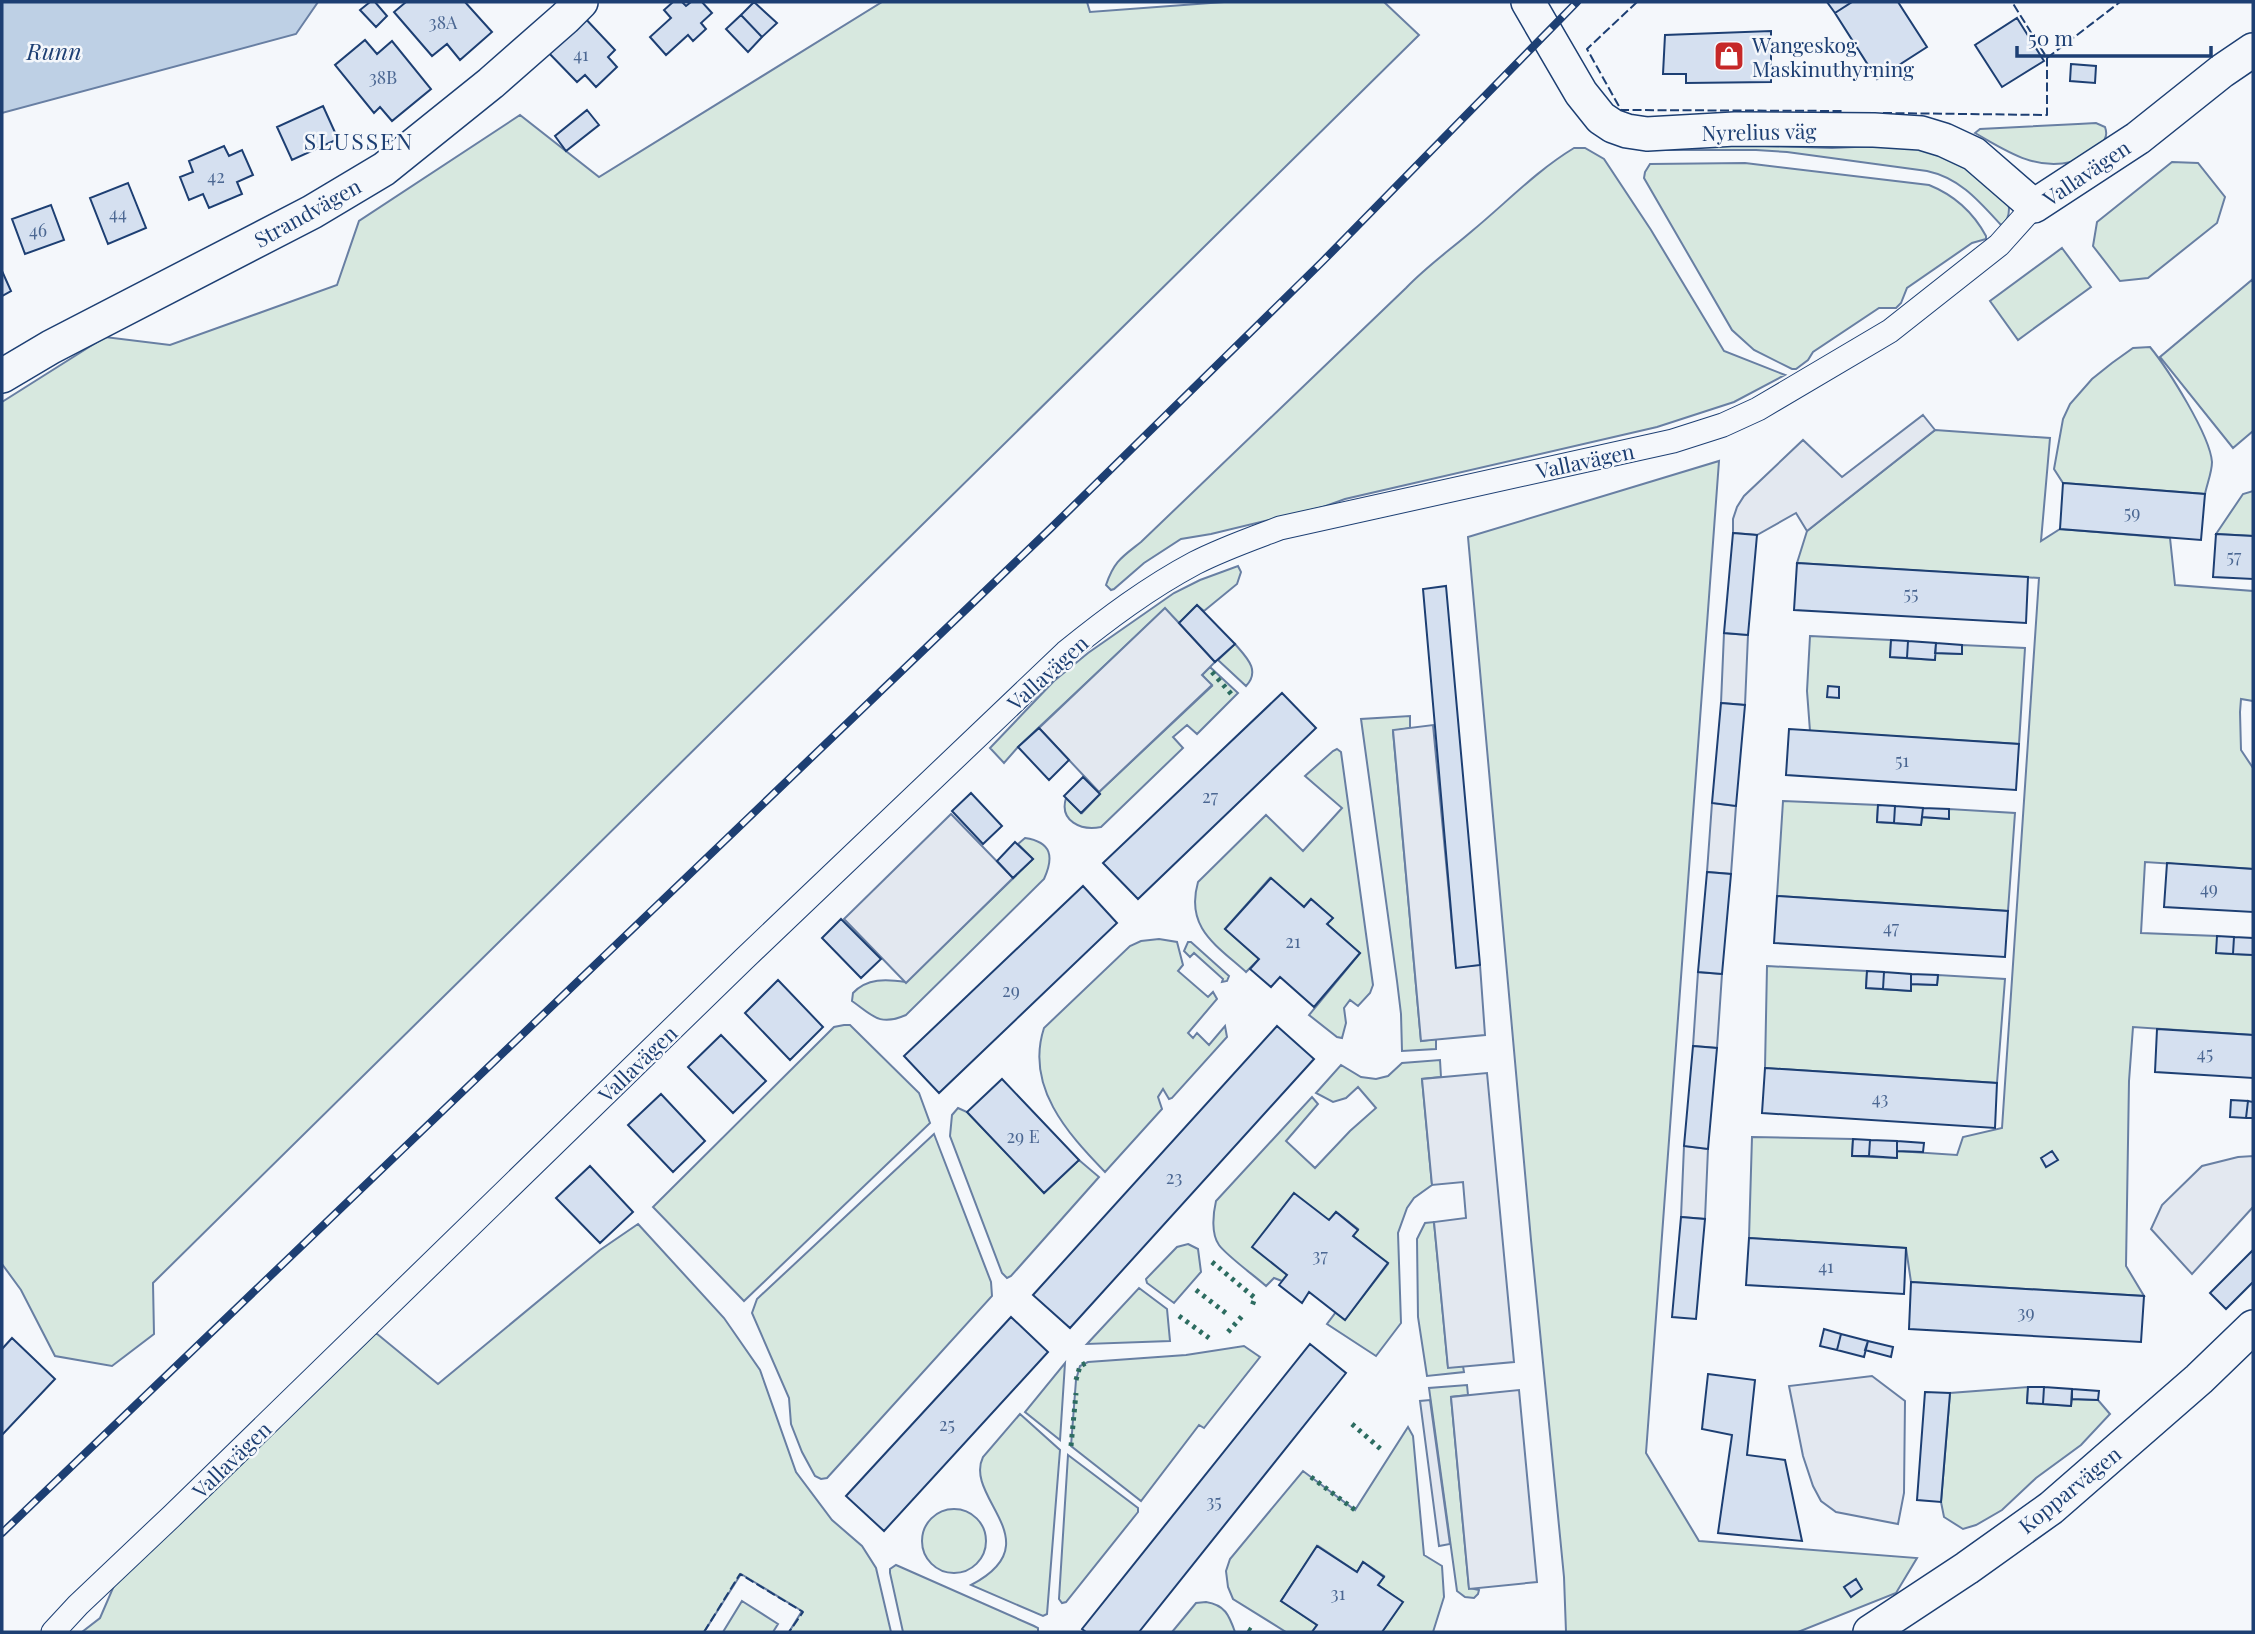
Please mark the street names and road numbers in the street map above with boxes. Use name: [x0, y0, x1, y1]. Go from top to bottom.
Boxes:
street label: Nyrelius väg: [1701, 116, 1817, 146]
street label: Vallavägen: [2036, 132, 2135, 212]
street label: Strandvägen: [249, 171, 366, 253]
street label: Vallavägen: [1532, 436, 1637, 484]
street label: Vallavägen: [1000, 628, 1094, 716]
street label: Vallavägen: [591, 1018, 683, 1108]
street label: Vallavägen: [185, 1414, 277, 1504]
street label: Kopparvägen: [2012, 1439, 2126, 1539]

